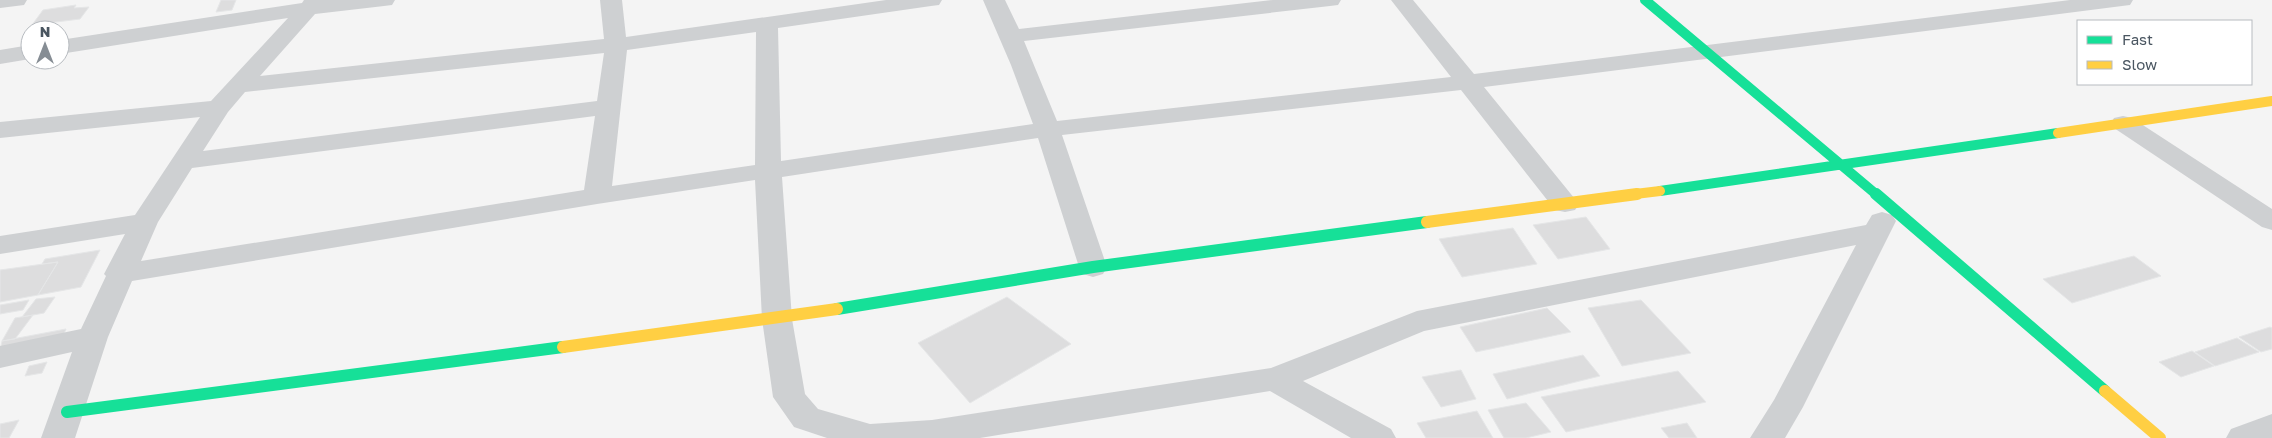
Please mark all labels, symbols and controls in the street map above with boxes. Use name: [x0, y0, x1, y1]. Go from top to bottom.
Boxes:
north arrow: [20, 20, 70, 70]
legend: [2077, 20, 2252, 85]
text: N: [40, 23, 50, 40]
text: Fast: [2122, 30, 2153, 48]
text: Slow: [2122, 55, 2157, 73]

